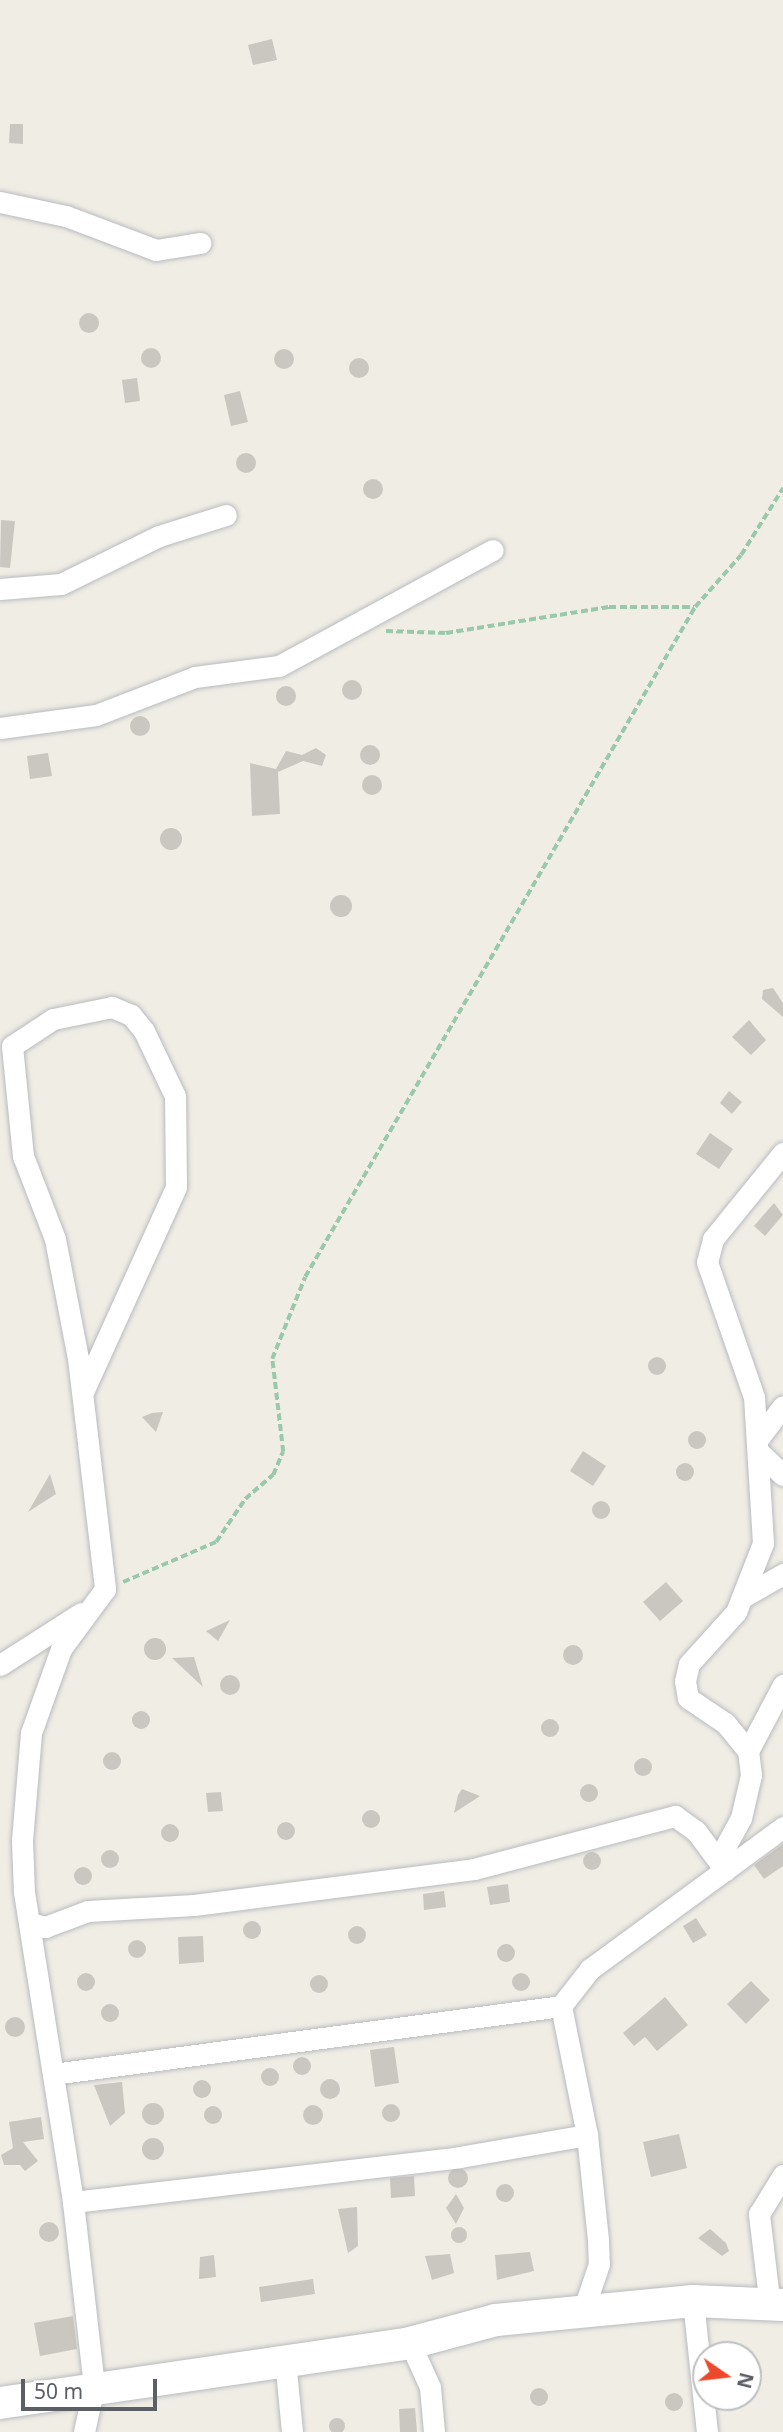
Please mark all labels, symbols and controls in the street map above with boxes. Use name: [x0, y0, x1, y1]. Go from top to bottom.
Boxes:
north arrow: [692, 2341, 762, 2411]
scale bar: [24, 2366, 161, 2410]
text: N: [731, 2370, 760, 2391]
text: 50 m: [34, 2377, 83, 2405]

